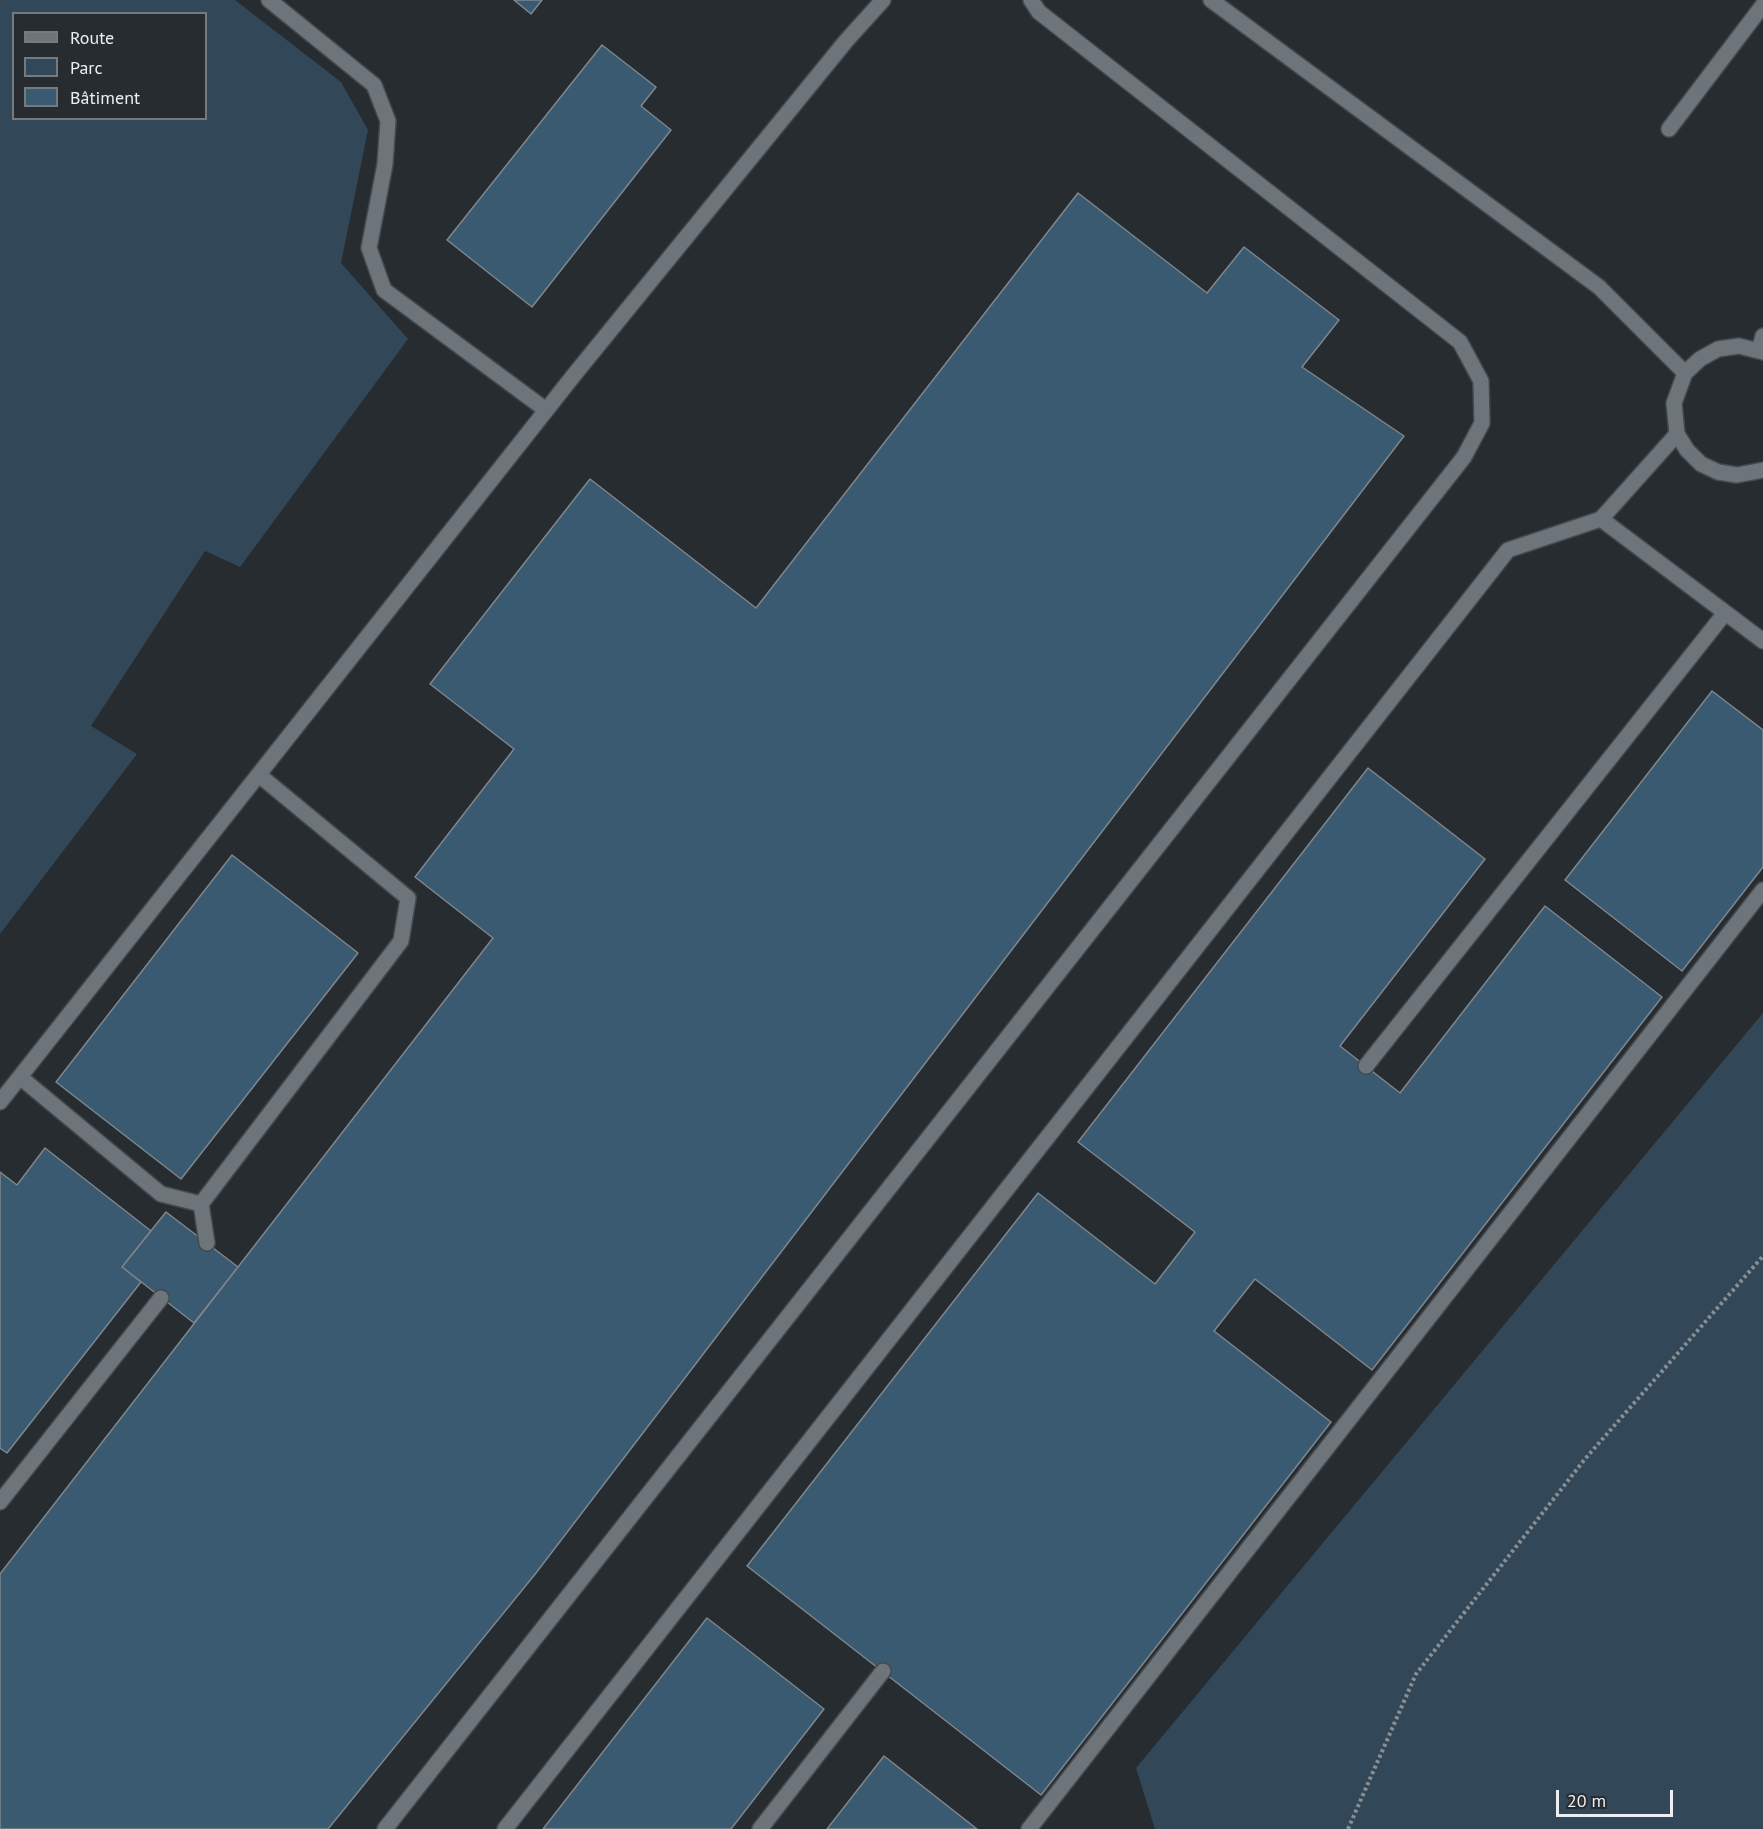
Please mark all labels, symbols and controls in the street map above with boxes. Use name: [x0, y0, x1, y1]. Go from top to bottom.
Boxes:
legend: [12, 12, 207, 120]
text: Route: [70, 26, 114, 49]
text: Parc: [70, 56, 103, 79]
text: Bâtiment: [70, 86, 140, 109]
scale bar: [1559, 1778, 1676, 1816]
text: 20 m: [1567, 1789, 1606, 1812]

